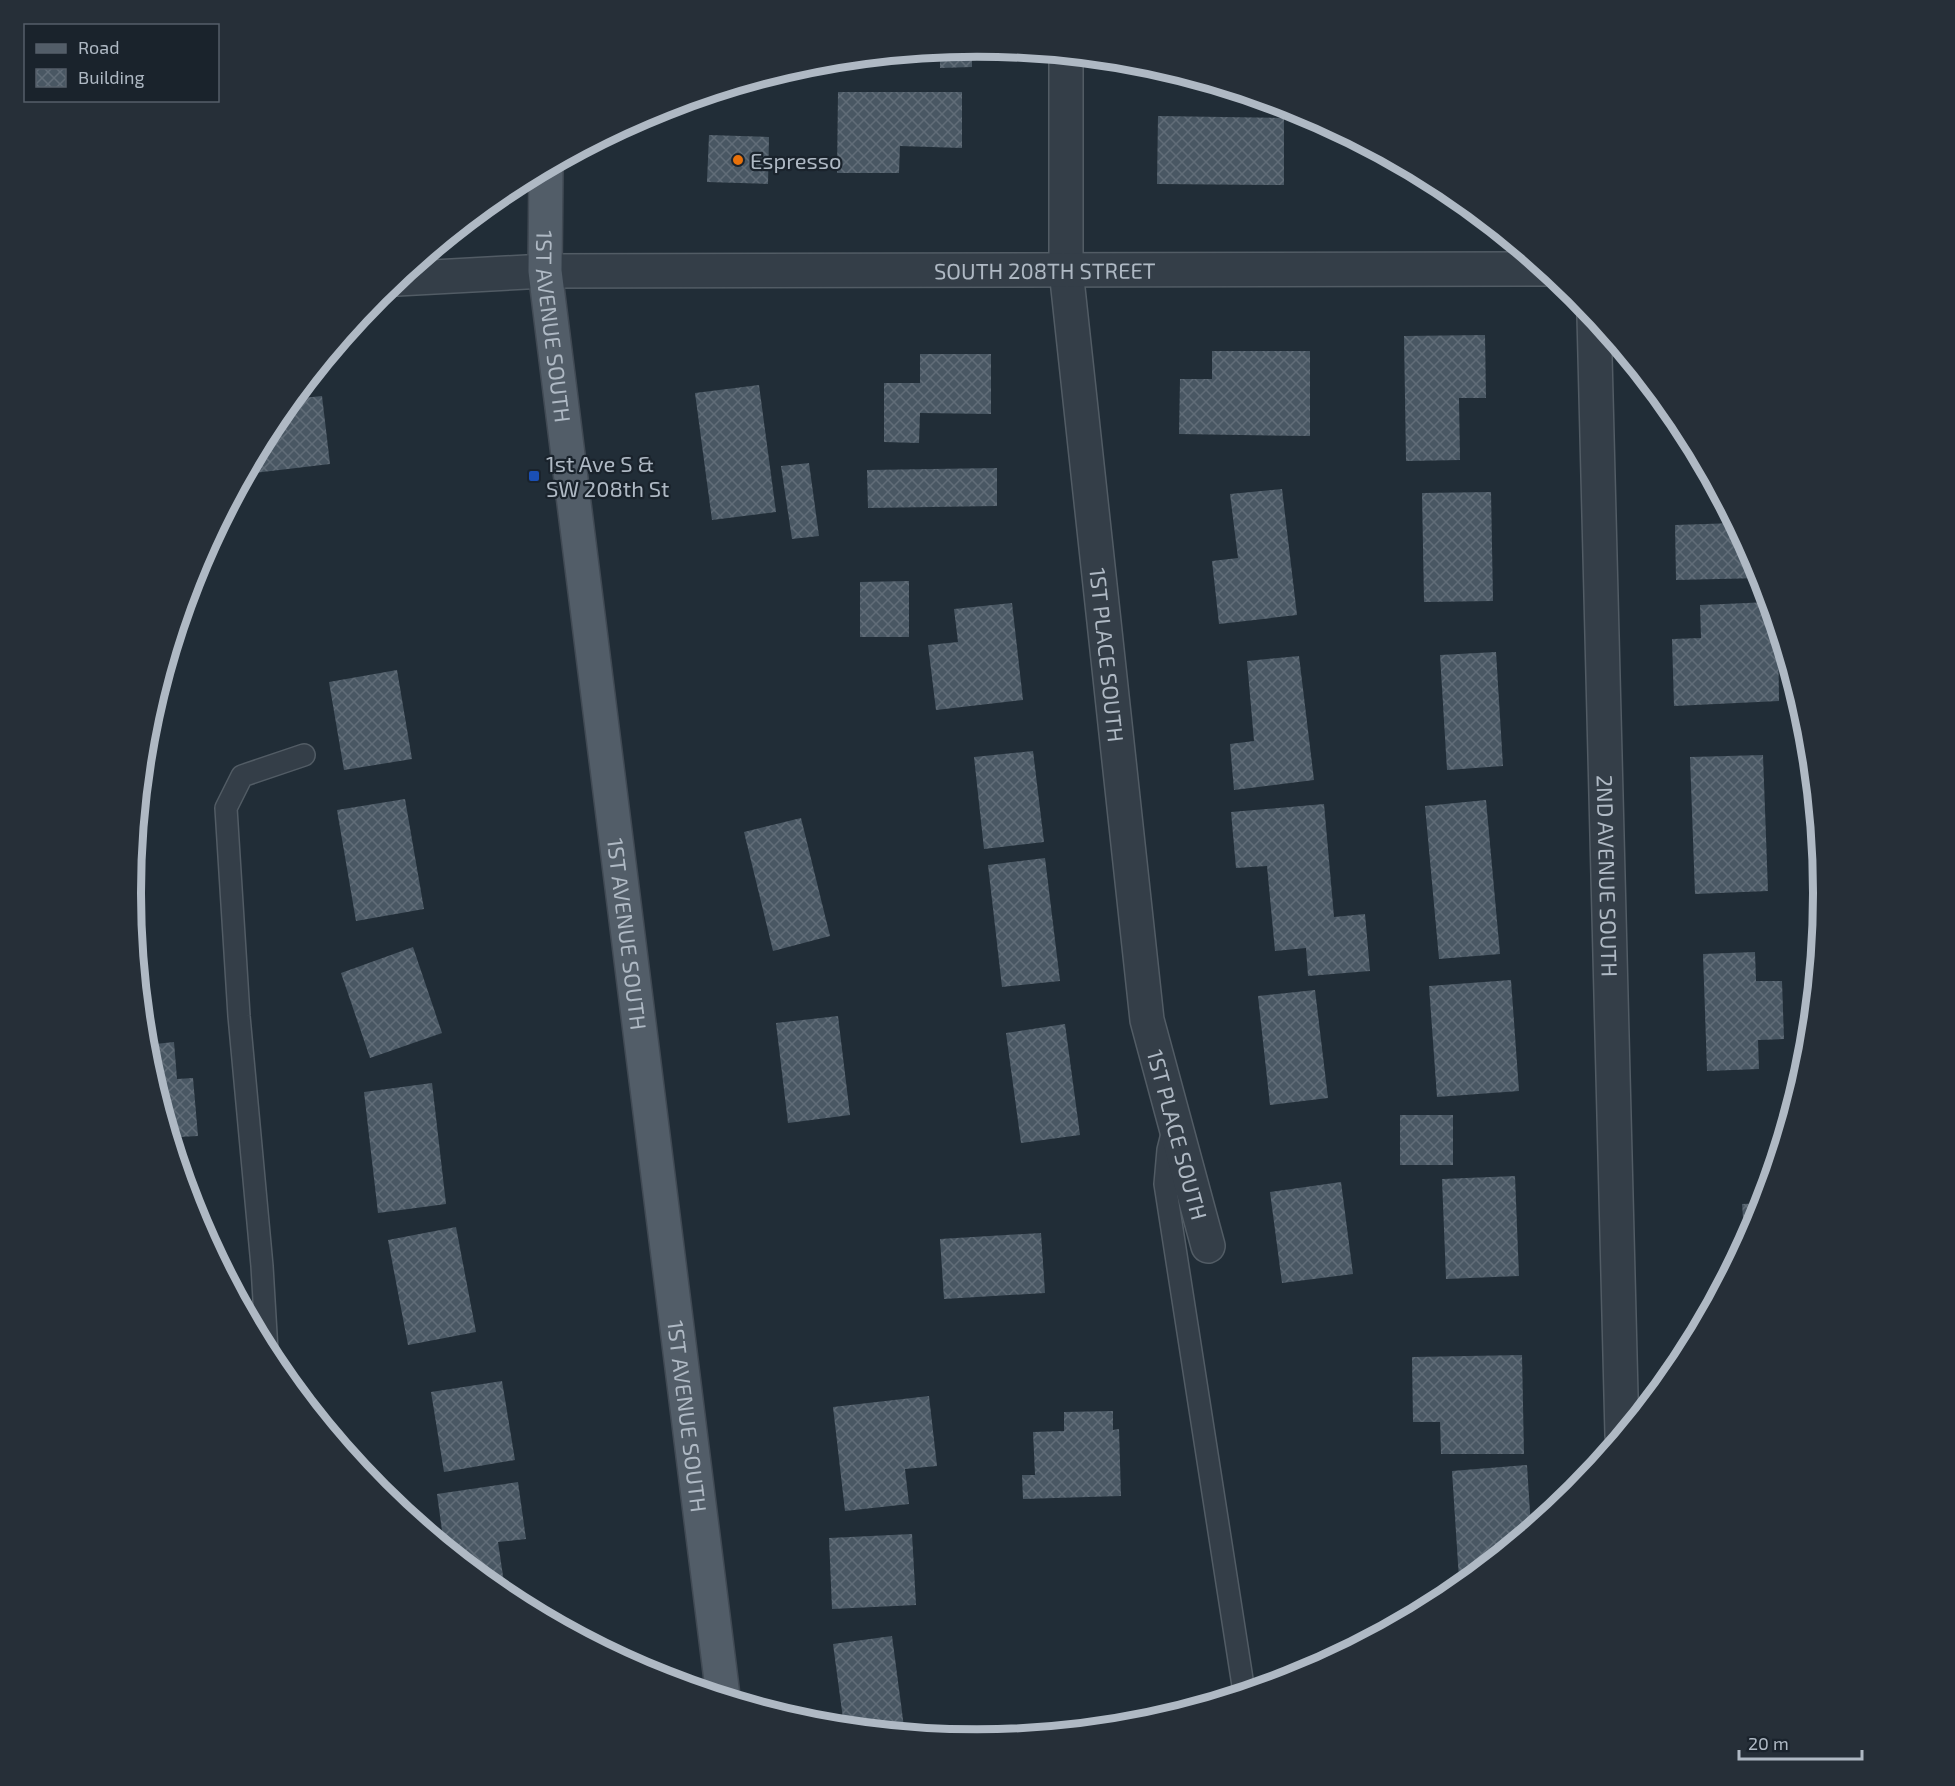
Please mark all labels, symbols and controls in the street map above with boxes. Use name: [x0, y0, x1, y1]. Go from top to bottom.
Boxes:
legend: [24, 24, 219, 102]
text: Road: [78, 36, 119, 58]
text: Building: [78, 66, 145, 88]
place label: Espresso: [750, 147, 841, 173]
marker: Espresso: [731, 153, 745, 167]
street label: 1ST AVENUE SOUTH: [532, 230, 577, 424]
street label: SOUTH 208TH STREET: [934, 257, 1156, 283]
place label: 1st Ave S & SW 208th St: [546, 450, 669, 501]
marker: 1st Ave S & SW 208th St: [527, 469, 541, 483]
street label: 1ST PLACE SOUTH: [1085, 566, 1130, 743]
street label: 2ND AVENUE SOUTH: [1592, 774, 1624, 977]
street label: 1ST AVENUE SOUTH: [603, 836, 653, 1031]
street label: 1ST PLACE SOUTH: [1143, 1047, 1213, 1222]
street label: 1ST AVENUE SOUTH: [663, 1319, 713, 1513]
scale bar: [1739, 1723, 1862, 1761]
text: 20 m: [1748, 1732, 1789, 1754]

